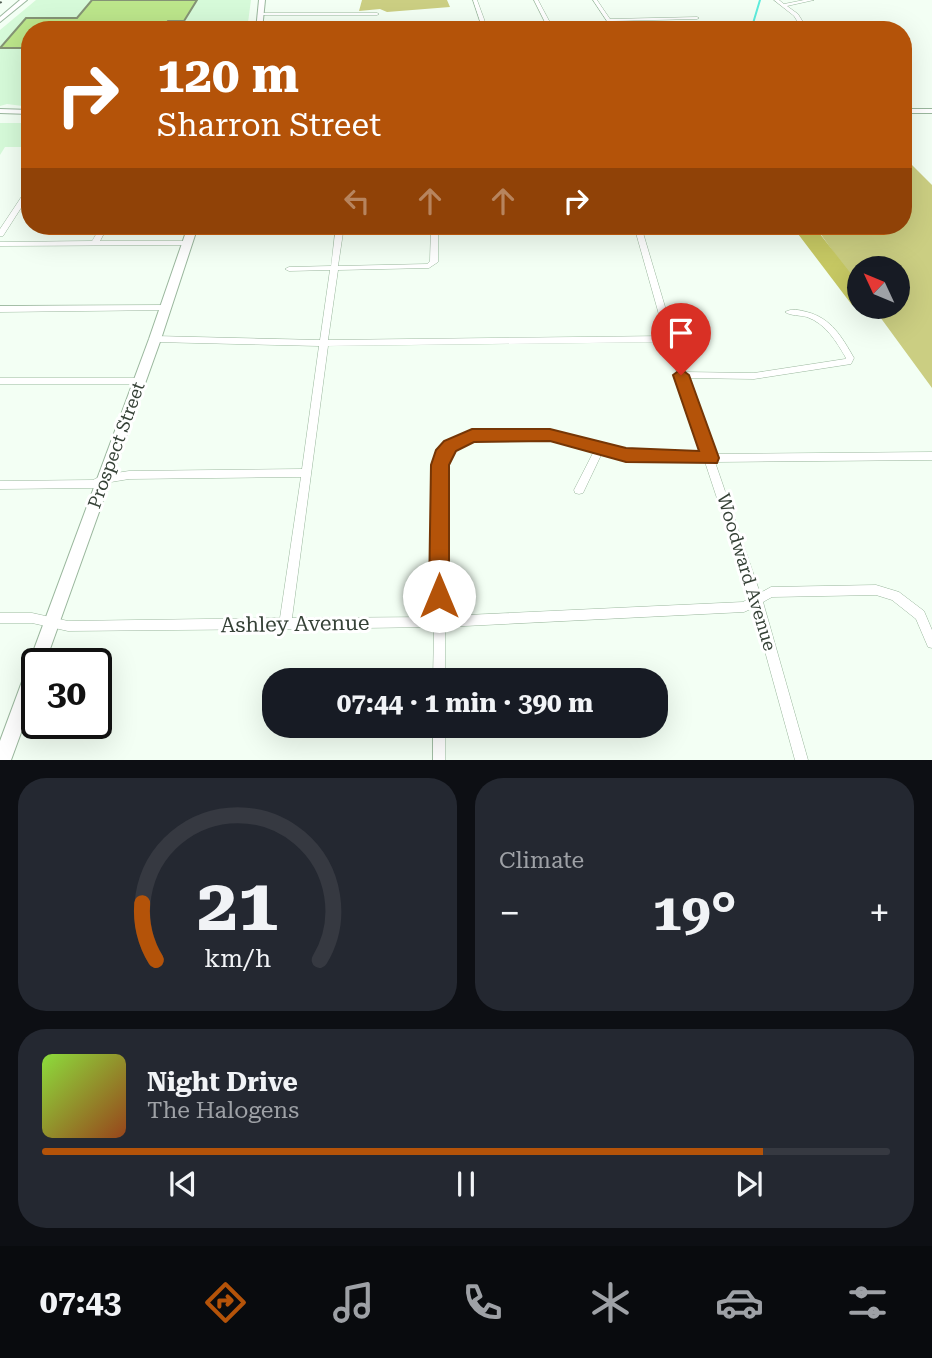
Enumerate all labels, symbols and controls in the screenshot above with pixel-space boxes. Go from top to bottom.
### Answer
text: 120 m [157,47,299,104]
icon: right [42,49,133,140]
text: Sharron Street [157,106,381,144]
icon: left [338,182,376,220]
icon: ahead [411,182,449,220]
icon: ahead [484,182,522,220]
icon: right [557,182,595,220]
north arrow [847,256,910,318]
map controls [847,256,910,319]
pin [651,303,711,375]
icon: arrive [662,314,700,352]
street label: Prospect Street [83,379,149,511]
street label: Woodward Avenue [713,491,781,653]
position arrow [402,559,476,633]
street label: Ashley Avenue [220,611,370,637]
speed limit sign: 30 [21,648,112,739]
text: 07:44 · 1 min · 390 m [337,688,593,718]
text: Climate [499,847,584,874]
text: 21 [197,864,278,949]
text: 19° [652,882,737,943]
text: − [499,891,520,935]
text: + [869,891,890,935]
text: km/h [204,944,271,973]
text: Night Drive [147,1067,298,1097]
text: The Halogens [147,1097,299,1124]
icon: previous [164,1165,202,1203]
icon: pause [447,1165,485,1203]
icon: next [730,1165,768,1203]
icon: directions [201,1278,250,1327]
icon: music [329,1278,378,1327]
icon: phone [458,1278,507,1327]
icon: climate [586,1278,635,1327]
icon: car [715,1278,764,1327]
icon: filters [843,1278,892,1327]
text: 07:43 [40,1283,121,1321]

